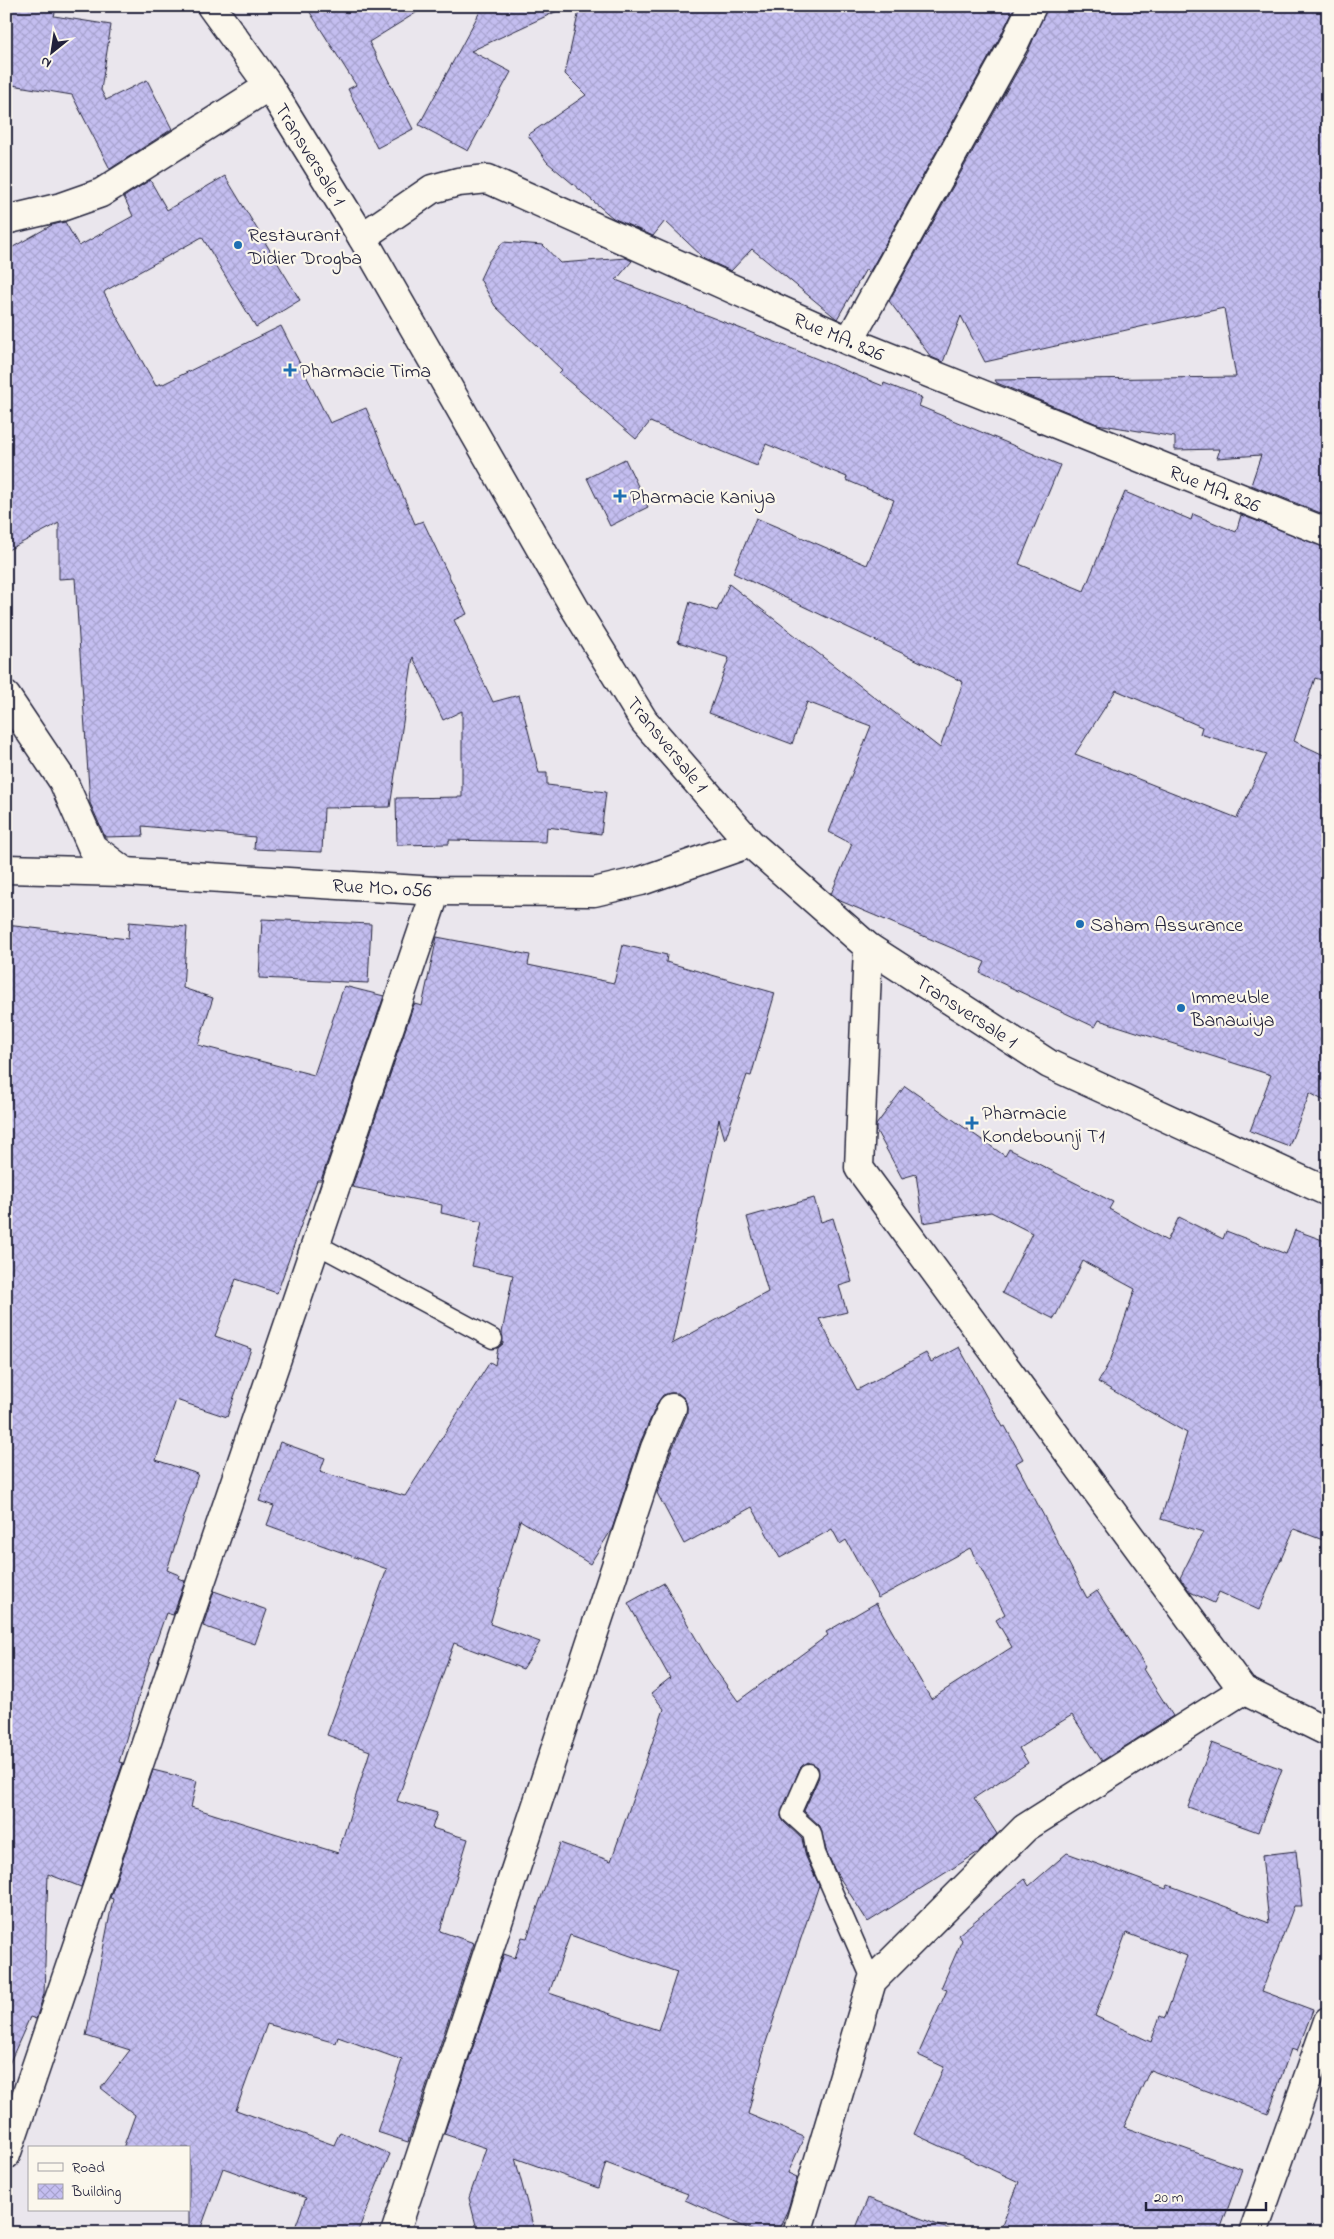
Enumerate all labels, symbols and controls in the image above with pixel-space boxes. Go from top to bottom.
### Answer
north arrow [28,28,78,78]
text: N [37,51,56,73]
street label: Transversale 1 [266,98,352,212]
place label: Restaurant Didier Drogba [247,222,362,275]
marker: Restaurant Didier Drogba [232,239,244,251]
street label: Rue MA. 826 [788,306,888,371]
place label: Pharmacie Tima [300,358,431,387]
marker: Pharmacie Tima [284,364,296,376]
street label: Rue MA. 826 [1164,459,1264,522]
place label: Pharmacie Kaniya [630,484,776,513]
marker: Pharmacie Kaniya [614,490,626,502]
street label: Transversale 1 [618,691,714,800]
street label: Rue MO. 056 [331,872,433,907]
place label: Saham Assurance [1090,912,1243,941]
marker: Saham Assurance [1074,918,1086,930]
street label: Transversale 1 [909,969,1022,1057]
place label: Immeuble Banawiya [1190,984,1275,1036]
marker: Immeuble Banawiya [1175,1002,1187,1014]
place label: Pharmacie Kondebounji T1 [982,1100,1105,1152]
marker: Pharmacie Kondebounji T1 [966,1117,978,1129]
legend [28,2146,190,2212]
text: Road [72,2157,105,2179]
scale bar [1146,2179,1266,2211]
text: Building [71,2181,121,2204]
text: 20 m [1154,2187,1184,2209]

